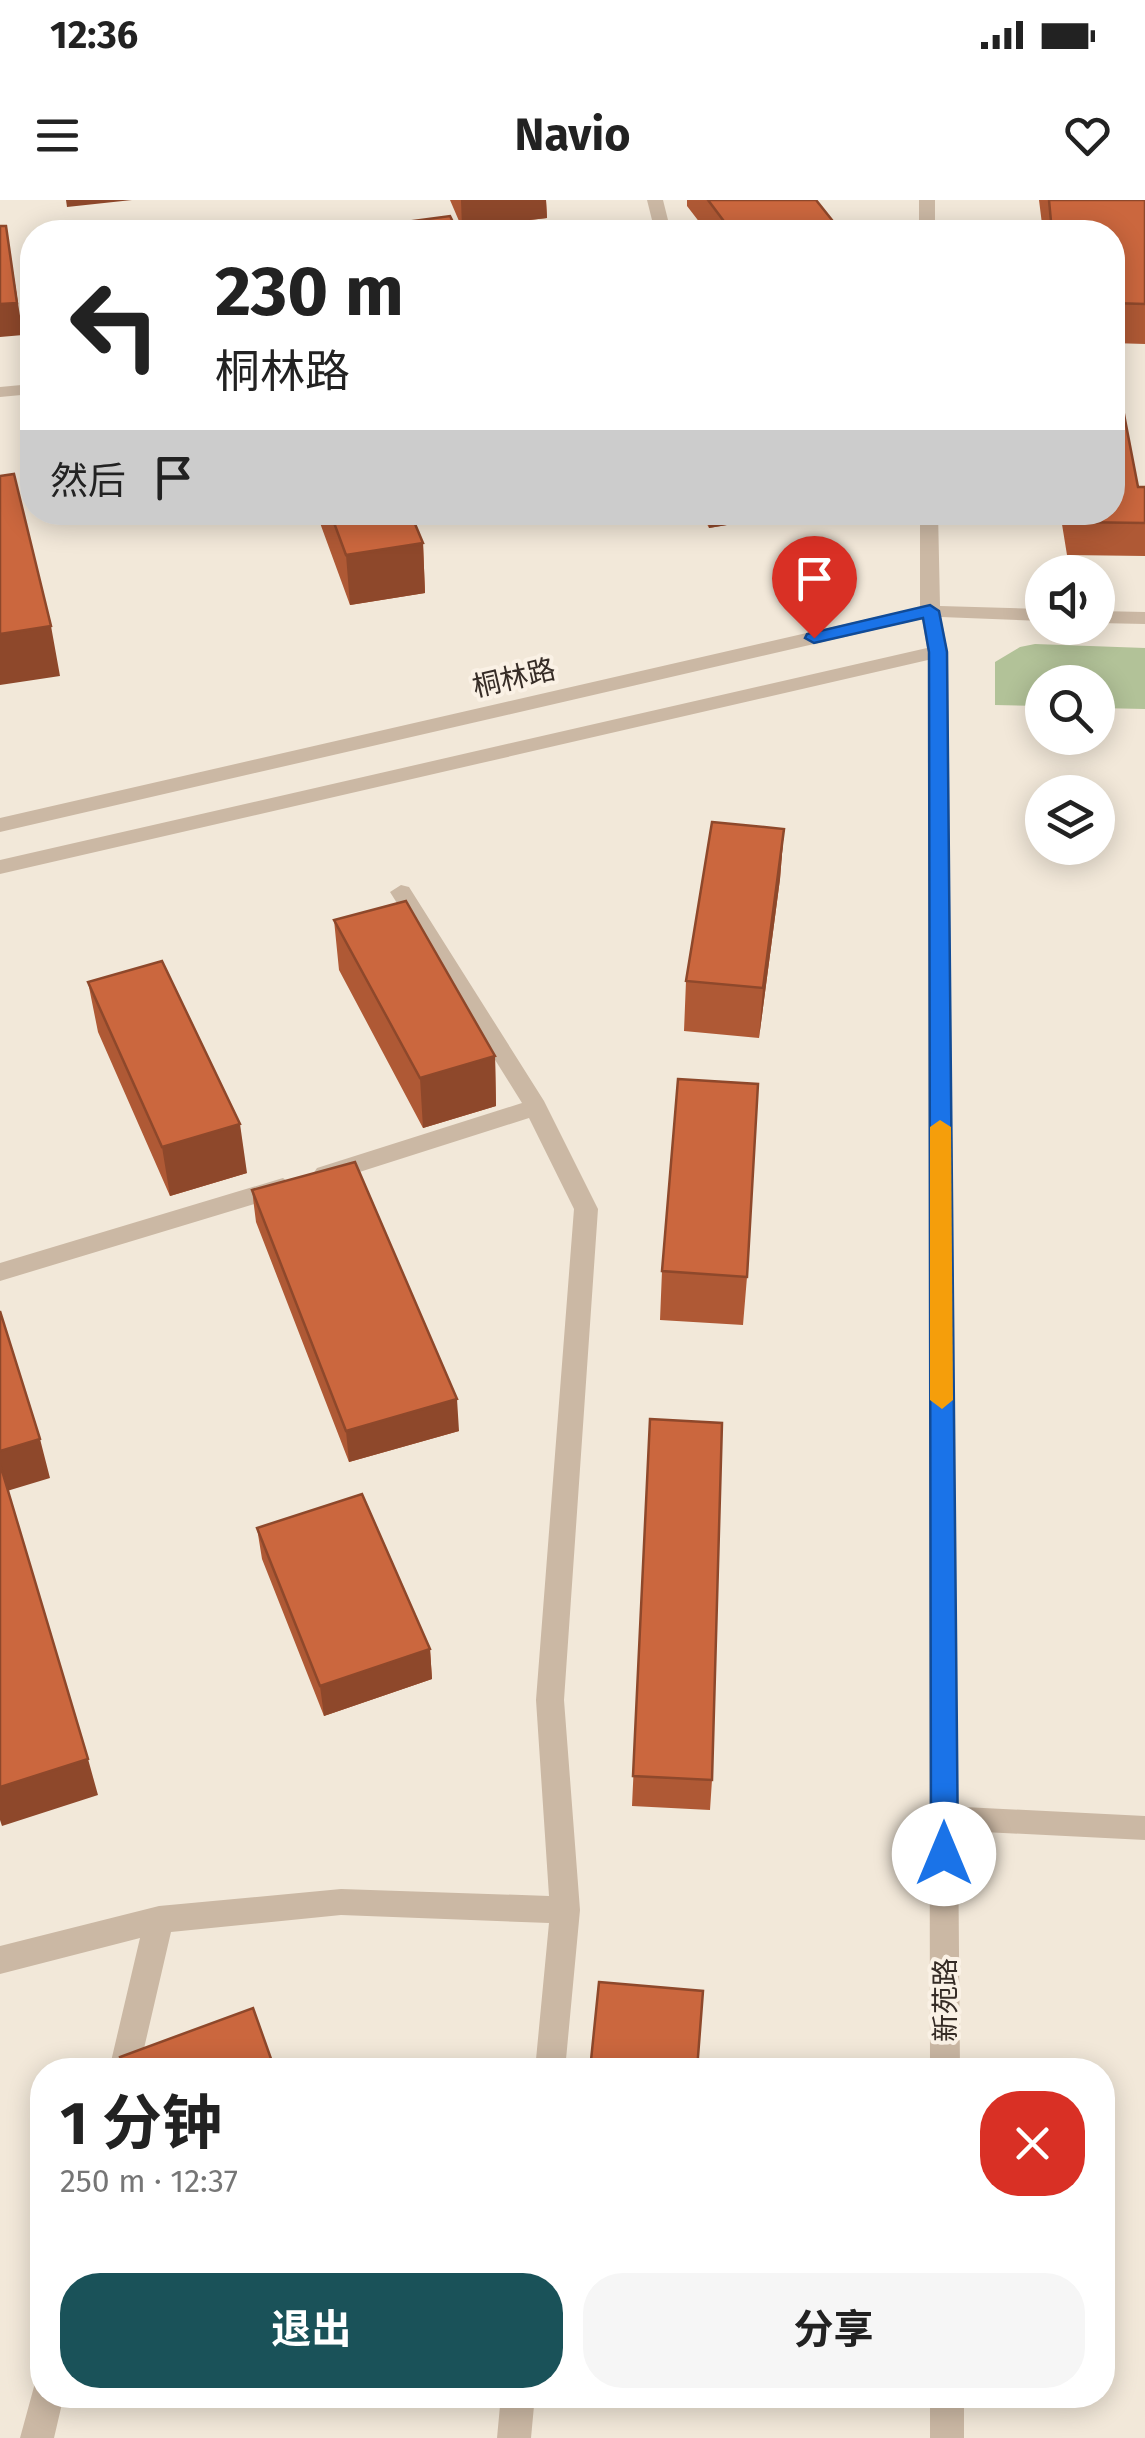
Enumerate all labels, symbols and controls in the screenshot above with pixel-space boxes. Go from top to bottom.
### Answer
text: 12:36 [50,12,138,58]
icon: menu [30,108,85,163]
text: Navio [515,108,630,162]
icon: heart [1060,108,1115,163]
text: 230 m [215,250,404,334]
icon: left [50,260,180,390]
text: 桐林路 [215,345,350,399]
icon: arrive [146,450,201,505]
text: 然后 [50,458,126,504]
pin [772,536,857,639]
icon: arrive [787,551,842,606]
map controls [1025,555,1115,865]
button: sound [1025,555,1115,645]
street label: 桐林路 [469,652,559,704]
button: search [1025,665,1115,755]
button: layers [1025,775,1115,865]
position arrow [892,1802,996,1906]
street label: 新苑路 [929,1958,962,2042]
text: 1 分钟 [60,2088,222,2160]
button: close [980,2091,1085,2196]
text: 250 m · 12:37 [60,2162,238,2200]
button: 退出 [60,2273,563,2388]
button: 分享 [583,2273,1085,2388]

